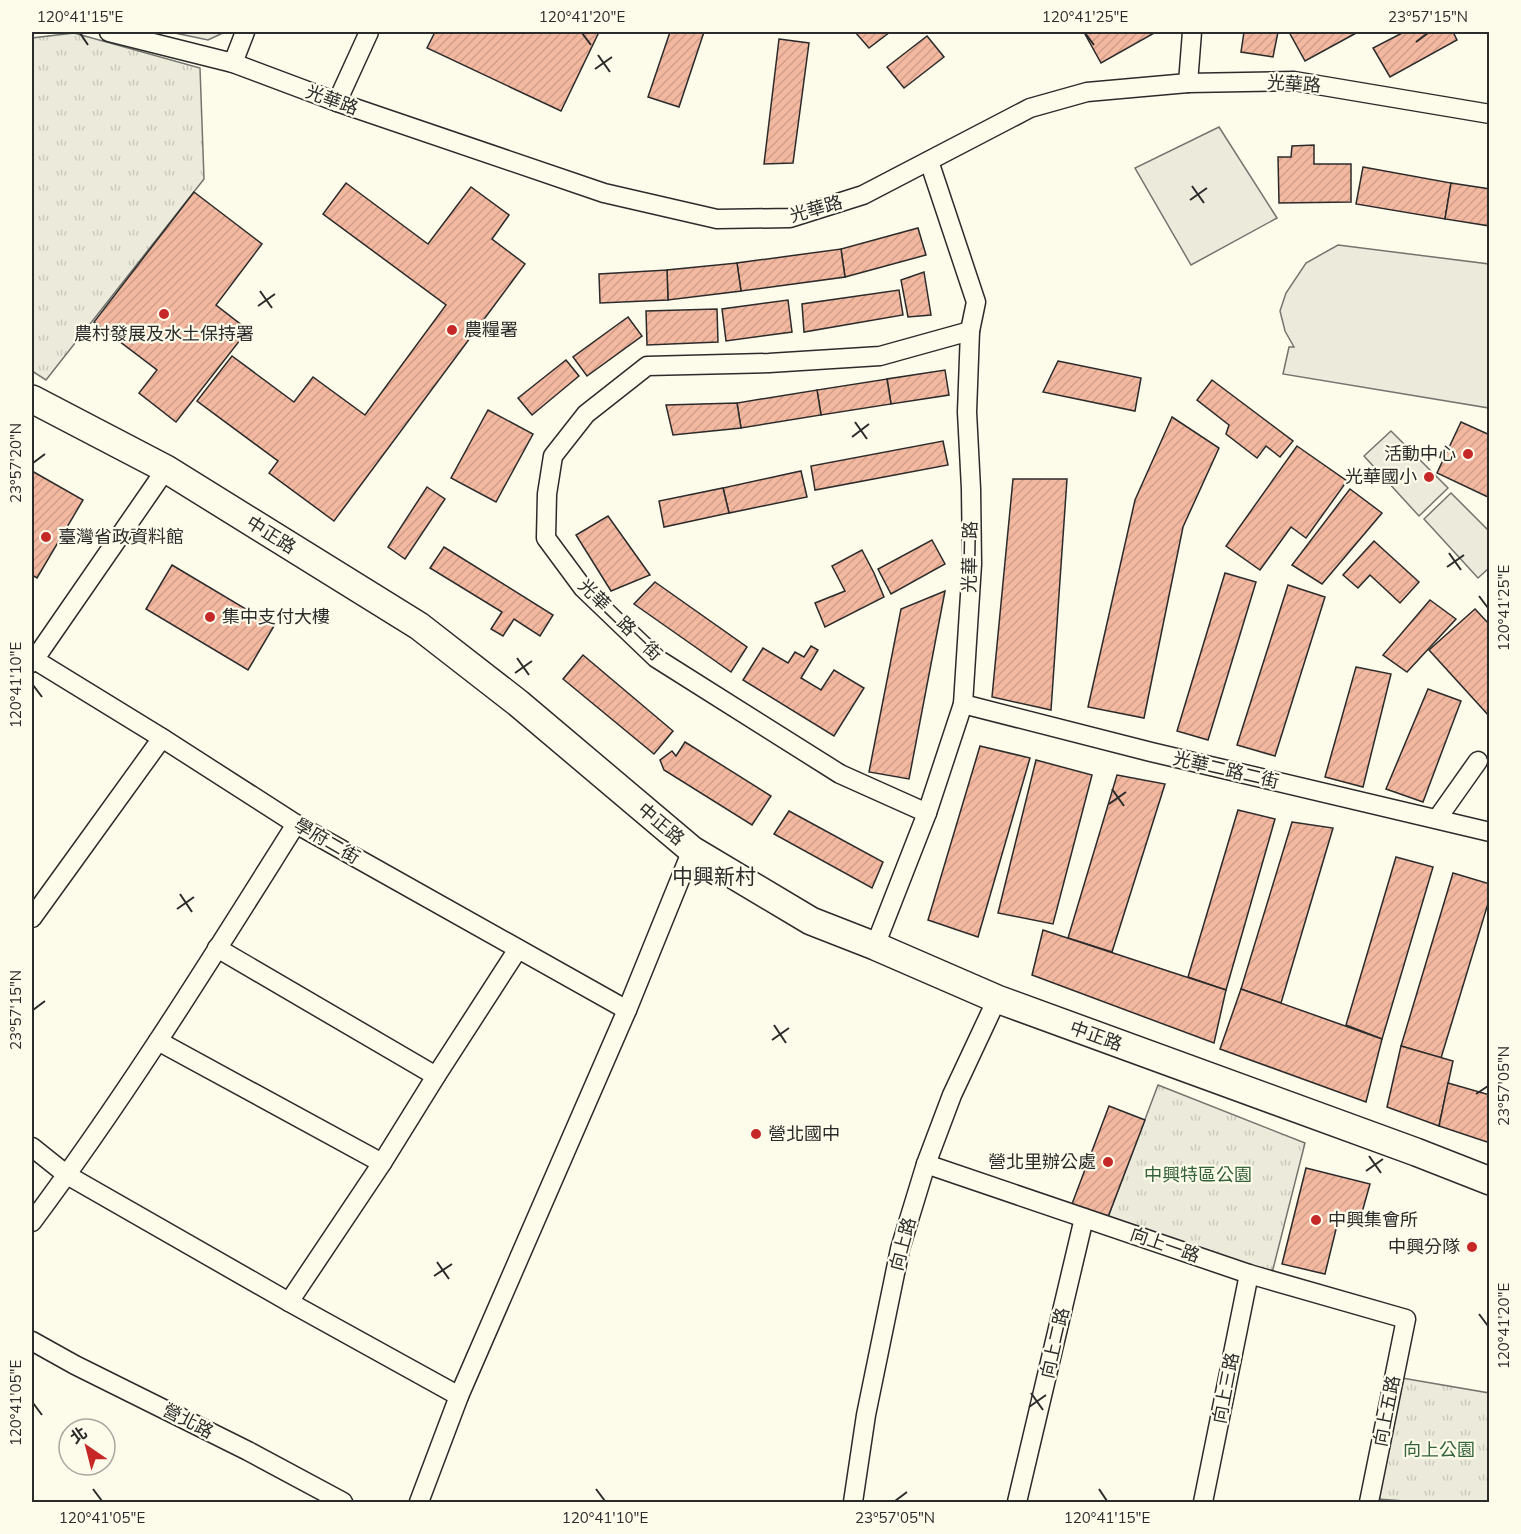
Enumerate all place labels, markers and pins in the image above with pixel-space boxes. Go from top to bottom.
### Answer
marker: 農村發展及水土保持署 [157,307,171,321]
place label: 農糧署 [464,318,518,341]
place label: 農村發展及水土保持署 [74,322,254,345]
marker: 農糧署 [445,323,459,337]
place label: 活動中心 [1384,442,1456,465]
marker: 活動中心 [1461,447,1475,461]
place label: 光華國小 [1345,465,1417,488]
marker: 光華國小 [1422,470,1436,484]
place label: 臺灣省政資料館 [58,525,184,548]
marker: 臺灣省政資料館 [39,530,53,544]
place label: 集中支付大樓 [222,605,330,628]
marker: 集中支付大樓 [203,610,217,624]
place label: 營北國中 [768,1122,840,1145]
marker: 營北國中 [749,1127,763,1141]
place label: 營北里辦公處 [988,1150,1096,1173]
marker: 營北里辦公處 [1101,1155,1115,1169]
place label: 中興集會所 [1328,1208,1418,1231]
marker: 中興集會所 [1309,1213,1323,1227]
place label: 中興分隊 [1388,1235,1460,1258]
marker: 中興分隊 [1465,1240,1479,1254]

